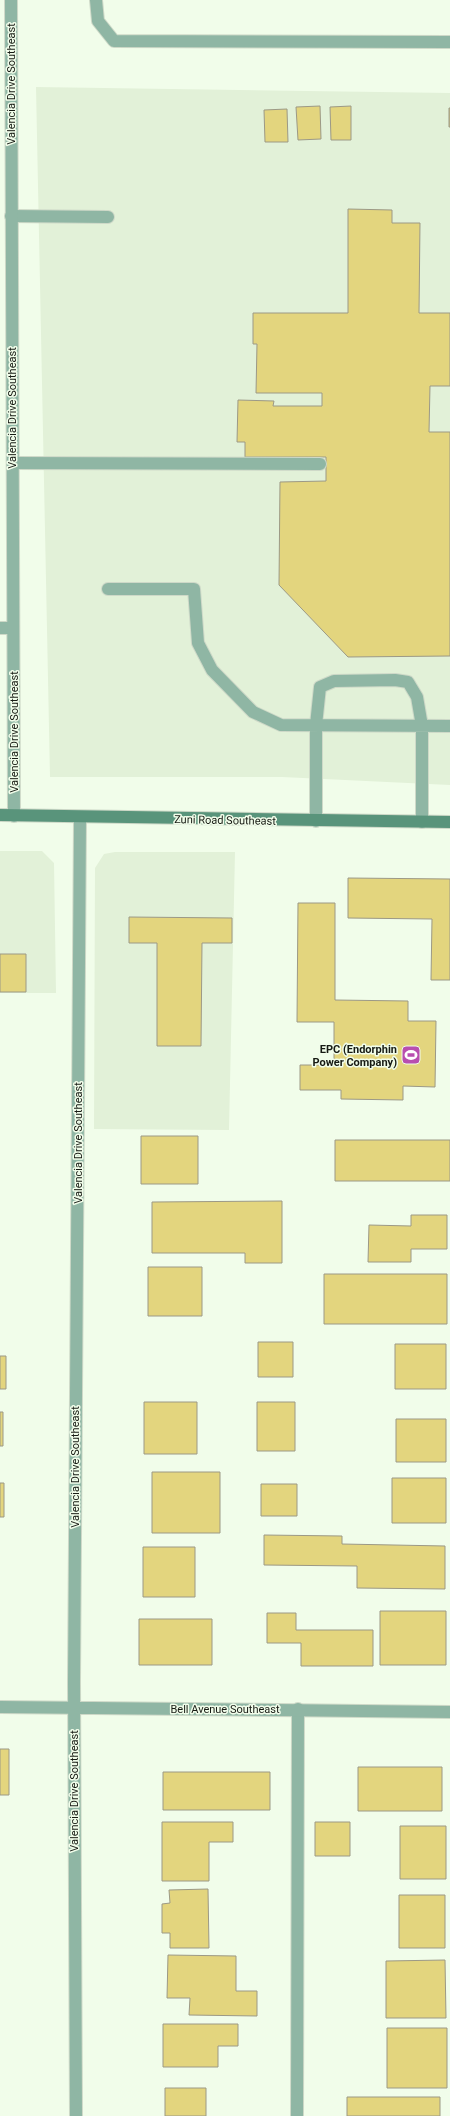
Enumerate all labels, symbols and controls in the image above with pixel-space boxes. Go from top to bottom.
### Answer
street label: Valencia Drive Southeast [5,23,18,145]
street label: Valencia Drive Southeast [6,347,19,469]
street label: Valencia Drive Southeast [8,671,21,793]
street label: Zuni Road Southeast [174,813,276,828]
place label: EPC (Endorphin Power Company) [312,1043,397,1069]
sports icon: EPC (Endorphin Power Company) [400,1044,422,1066]
street label: Valencia Drive Southeast [72,1082,85,1204]
street label: Valencia Drive Southeast [69,1406,82,1528]
street label: Bell Avenue Southeast [170,1703,280,1716]
street label: Valencia Drive Southeast [68,1730,81,1852]

